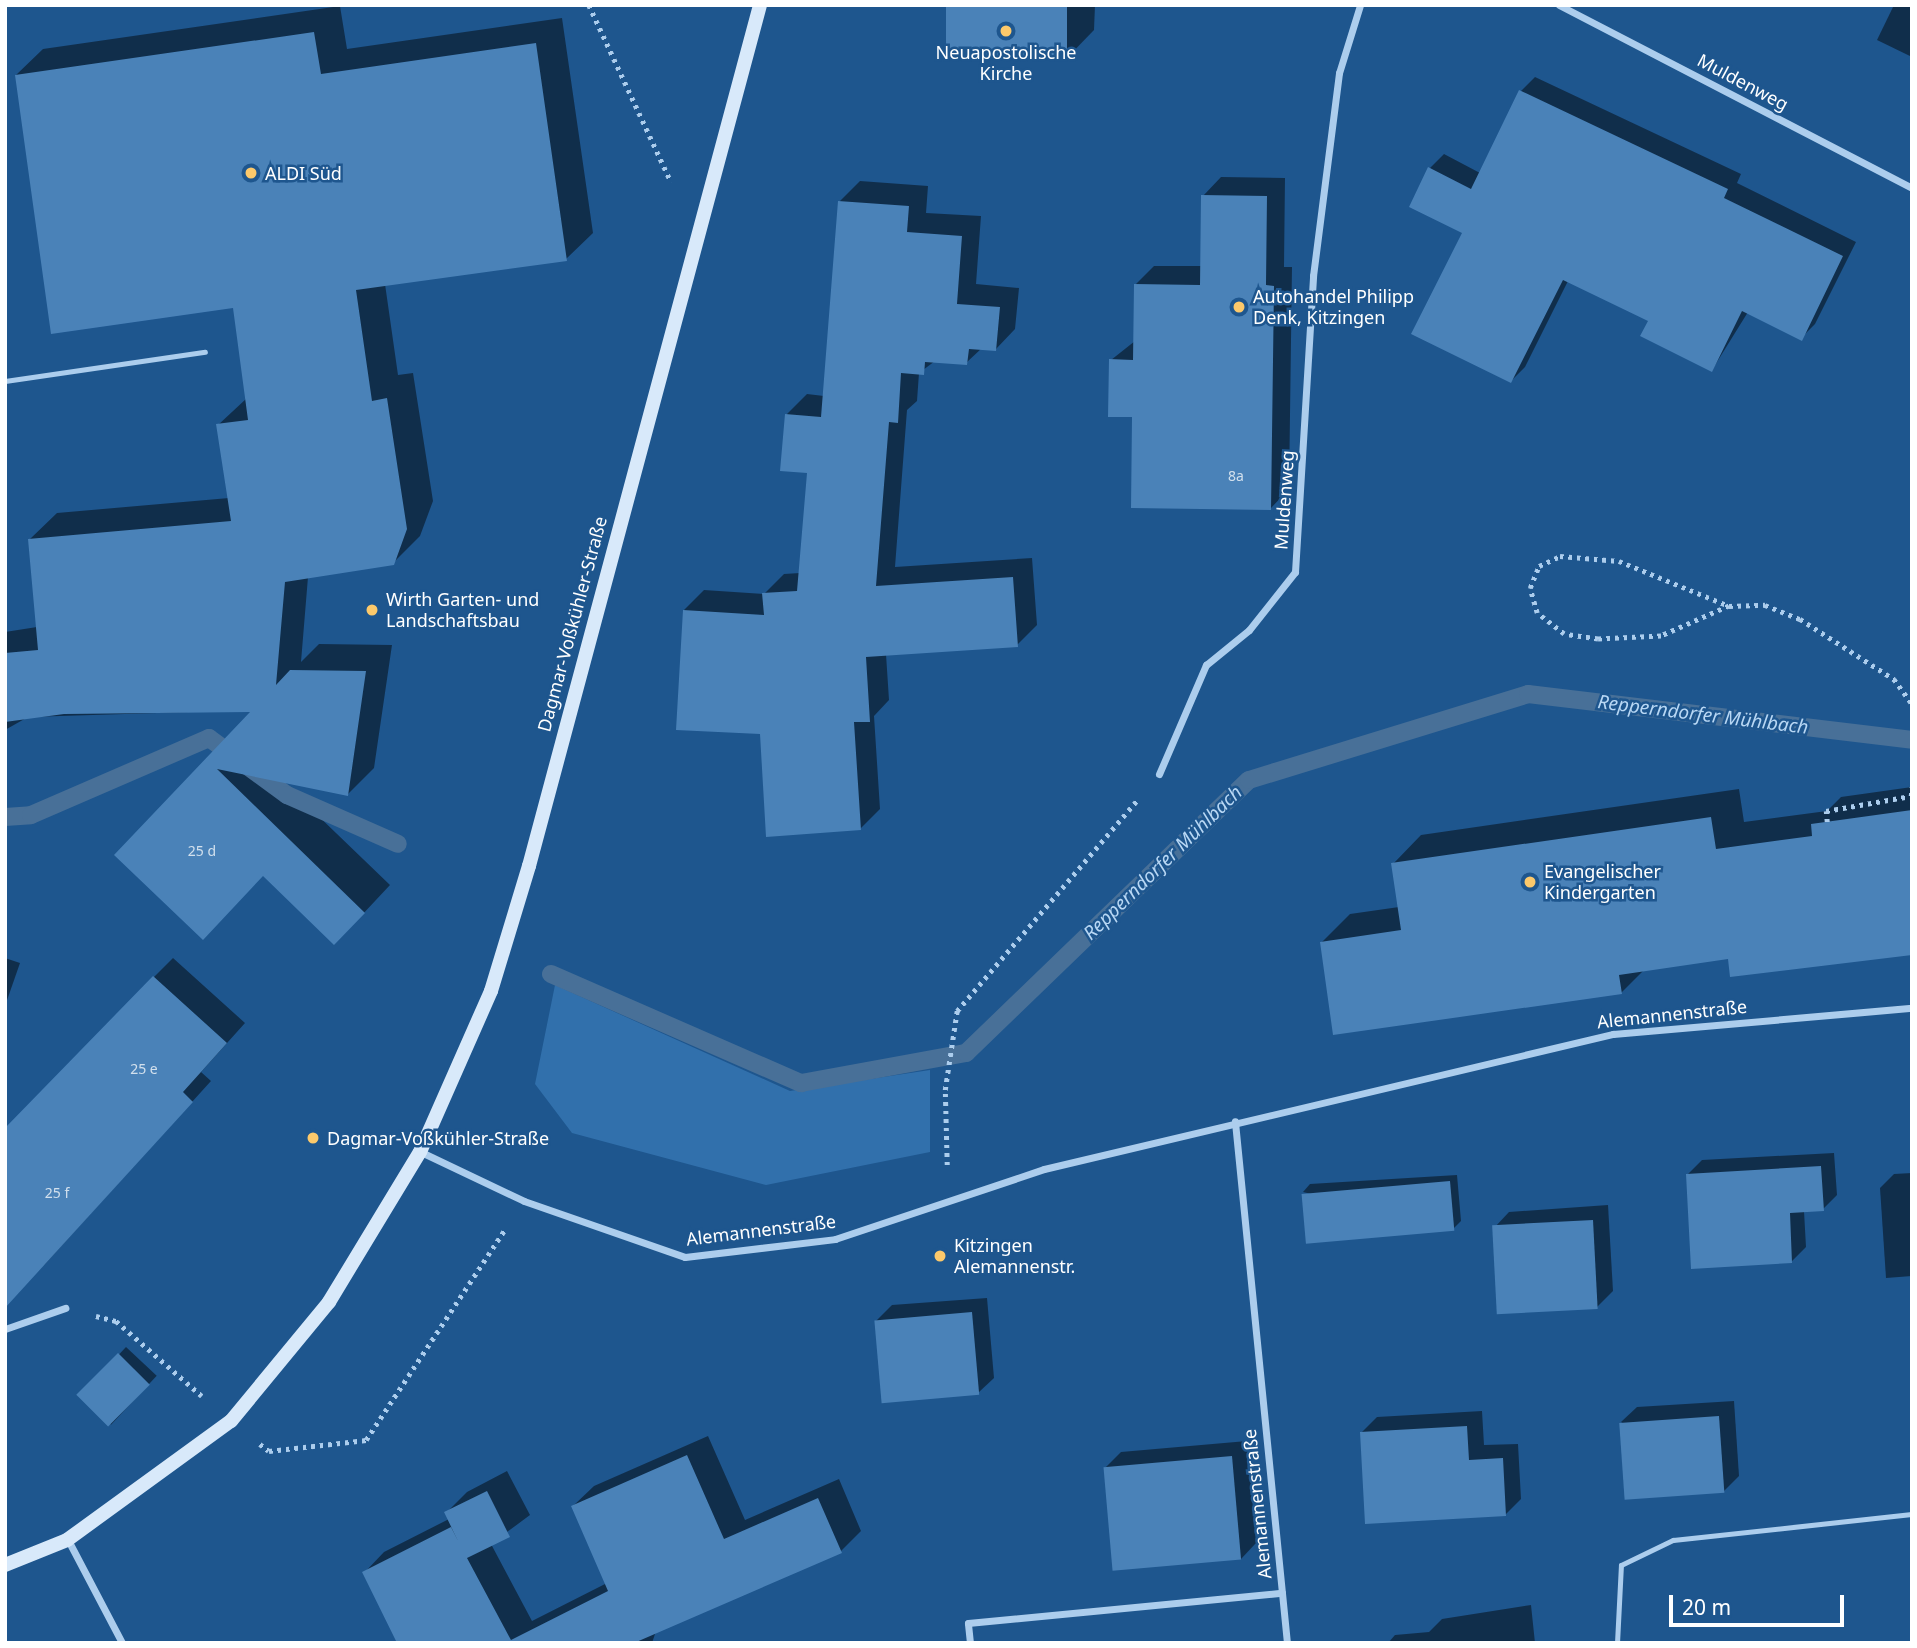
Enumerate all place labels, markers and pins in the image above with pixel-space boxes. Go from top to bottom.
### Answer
marker: Neuapostolische Kirche [998,23,1014,39]
place label: Neuapostolische Kirche [936,42,1076,84]
place label: ALDI Süd [265,162,342,184]
marker: ALDI Süd [243,165,259,181]
place label: Autohandel Philipp Denk, Kitzingen [1253,286,1414,328]
marker: Autohandel Philipp Denk, Kitzingen [1231,299,1247,315]
place label: Wirth Garten- und Landschaftsbau [386,589,539,632]
marker: Wirth Garten- und Landschaftsbau [364,602,380,618]
place label: Evangelischer Kindergarten [1544,861,1661,903]
marker: Evangelischer Kindergarten [1522,874,1538,890]
place label: Dagmar-Voßkühler-Straße [327,1127,549,1149]
marker: Dagmar-Voßkühler-Straße [305,1130,321,1146]
place label: Kitzingen Alemannenstr. [954,1235,1075,1278]
marker: Kitzingen Alemannenstr. [932,1248,948,1264]

